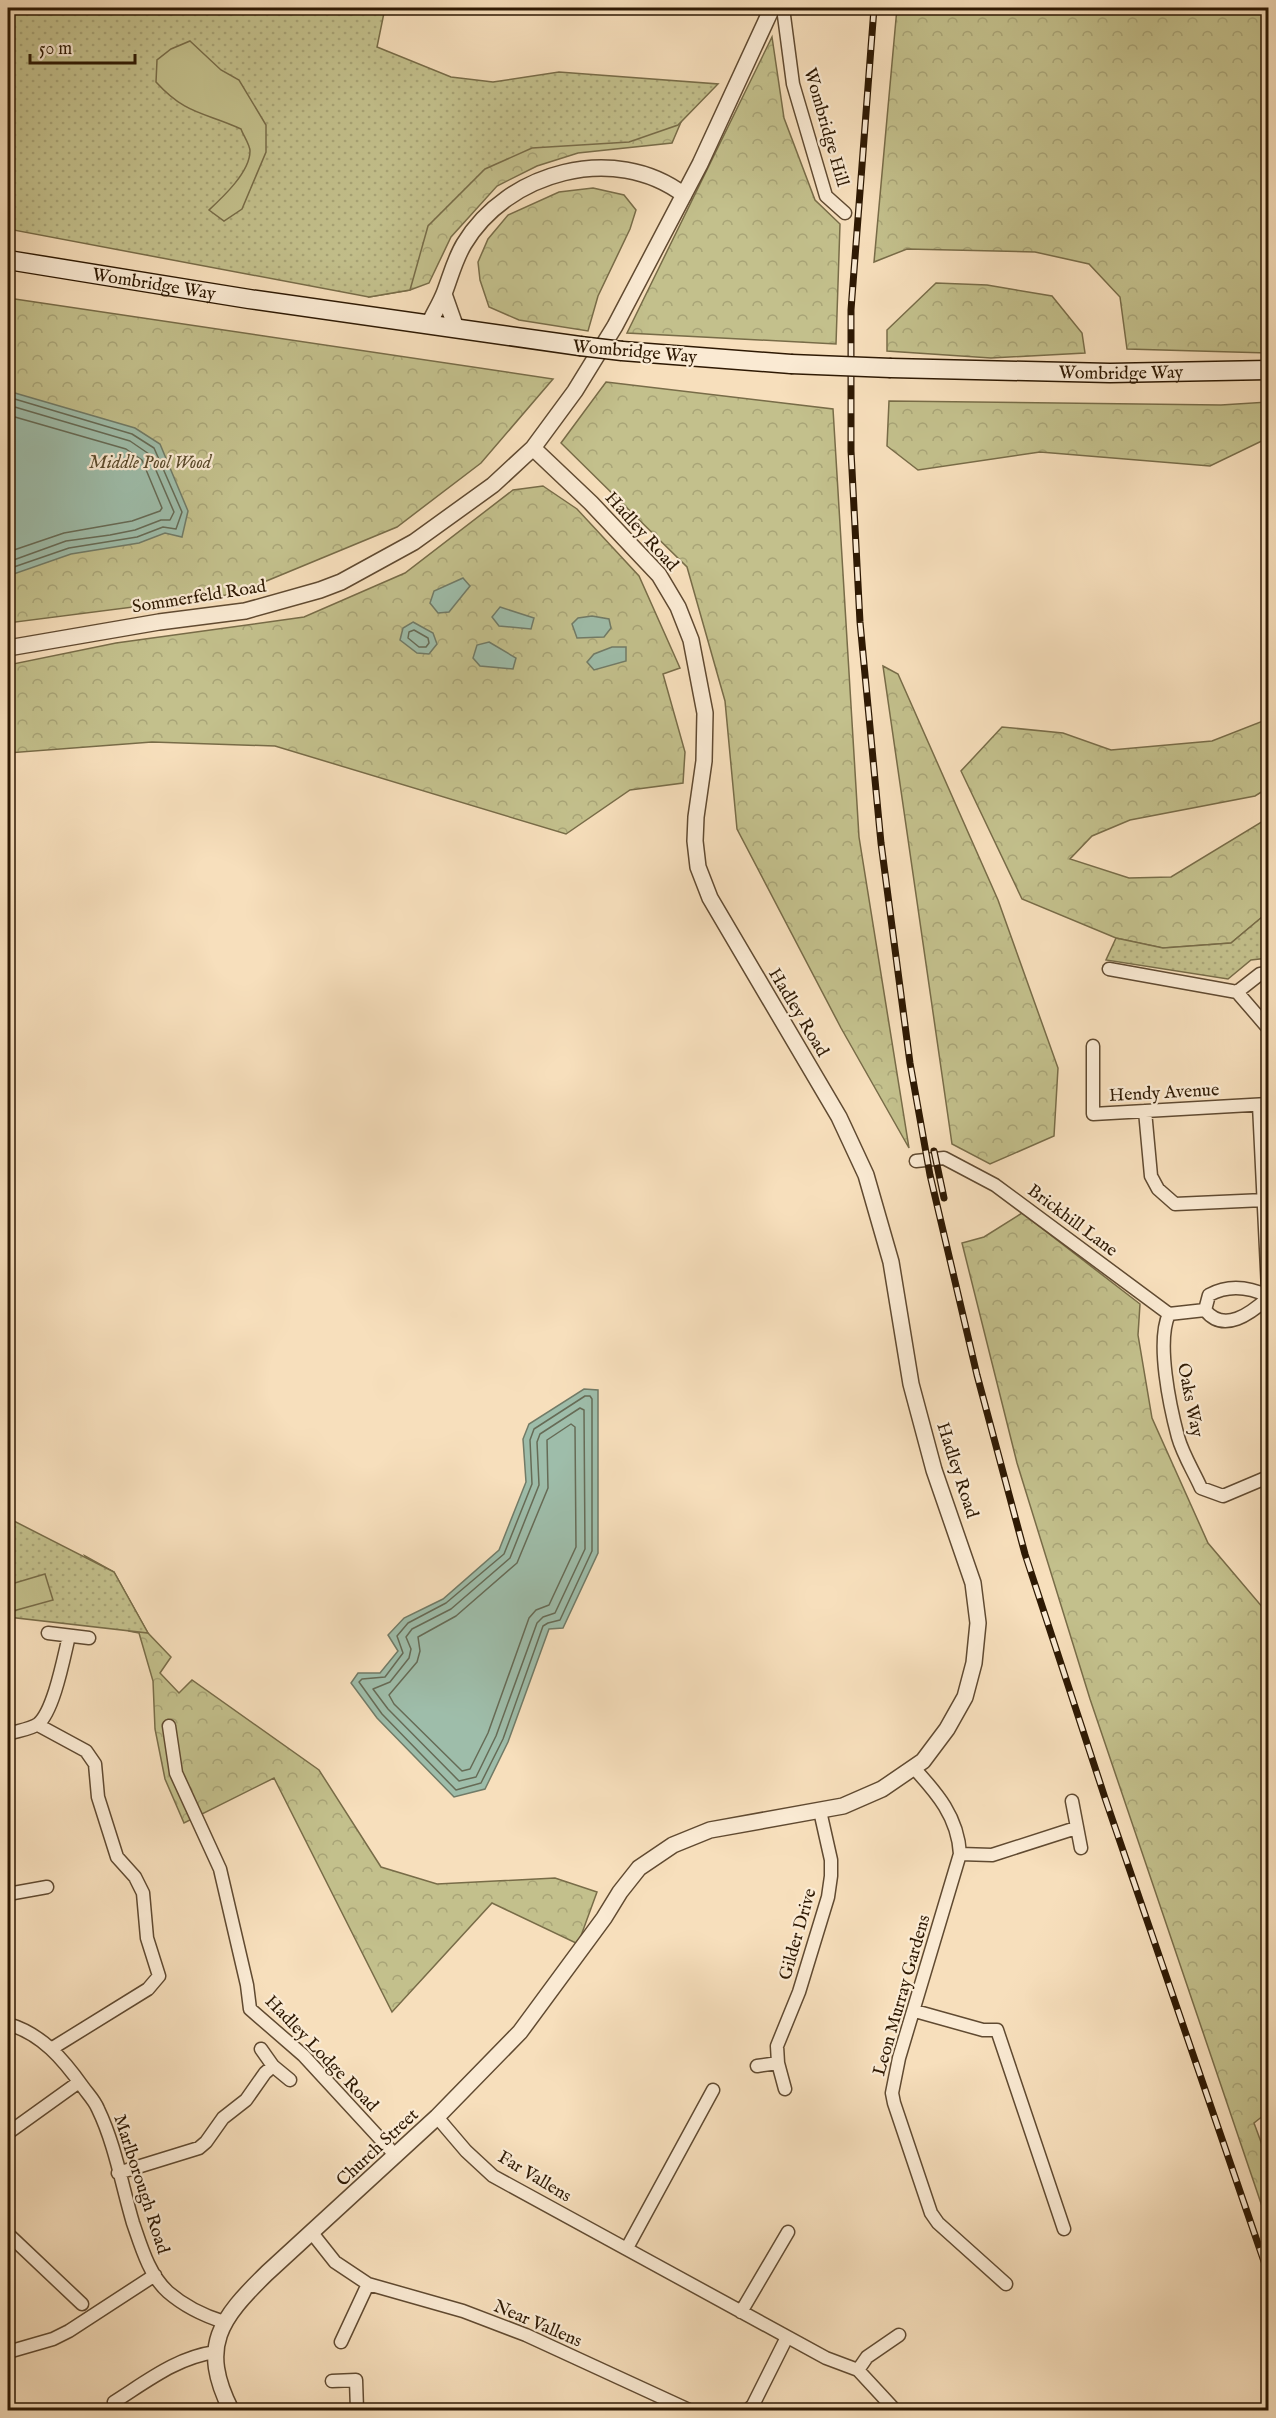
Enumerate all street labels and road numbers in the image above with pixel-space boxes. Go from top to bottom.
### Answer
street label: Wombridge Hill [798,65,853,189]
street label: Wombridge Way [90,264,217,306]
street label: Wombridge Way [572,336,698,369]
street label: Wombridge Way [1058,362,1184,386]
street label: Hadley Road [599,487,683,577]
street label: Sommerfeld Road [131,575,268,619]
street label: Hadley Road [762,964,833,1062]
street label: Hendy Avenue [1108,1079,1220,1108]
street label: Brickhill Lane [1022,1180,1122,1263]
street label: Oaks Way [1171,1361,1208,1439]
street label: Hadley Road [930,1420,983,1522]
street label: Gilder Drive [774,1886,822,1983]
street label: Leon Murray Gardens [868,1912,936,2079]
street label: Hadley Lodge Road [259,1991,383,2118]
street label: Church Street [332,2104,424,2192]
street label: Marlborough Road [107,2112,174,2257]
street label: Far Vallens [493,2146,575,2208]
street label: Near Vallens [490,2295,585,2353]

